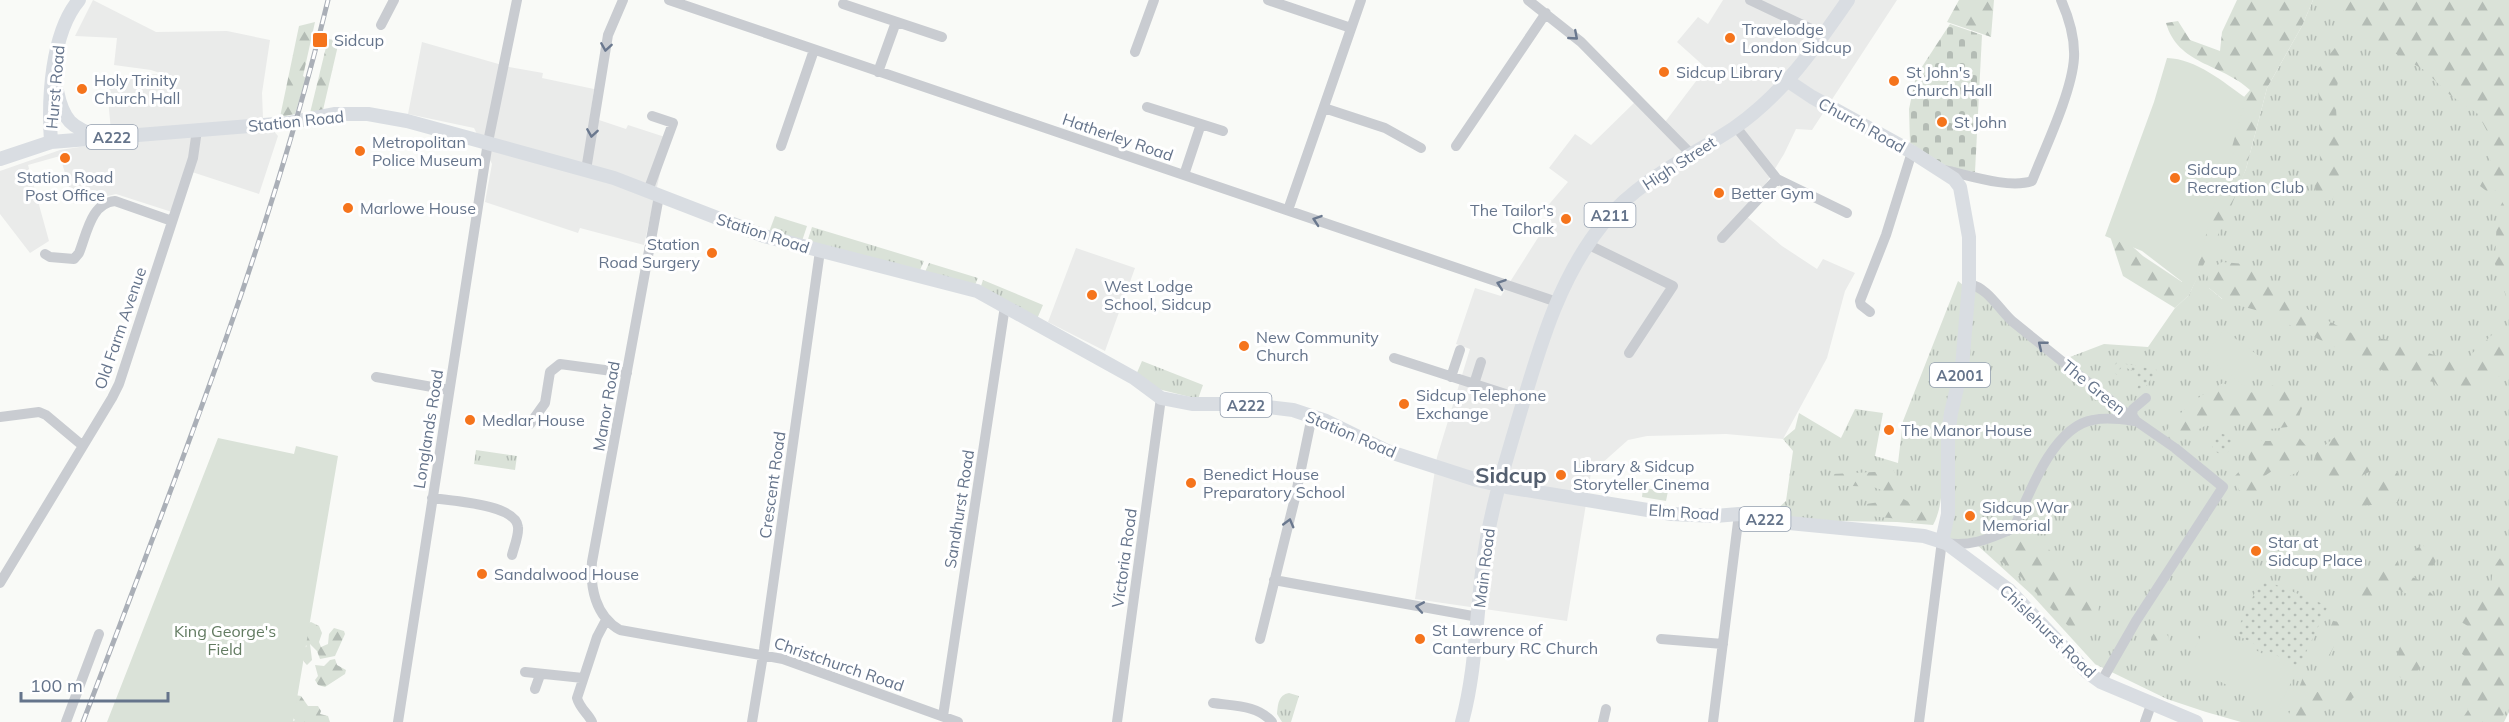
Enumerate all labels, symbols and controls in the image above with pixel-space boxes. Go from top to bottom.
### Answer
place label: Travelodge London Sidcup [1742,19,1852,57]
one-way arrow [1567,29,1578,40]
place label: Sidcup [334,30,384,50]
marker: Sidcup [311,31,329,49]
marker: Travelodge London Sidcup [1723,31,1737,45]
one-way arrow [601,42,613,51]
street label: Hurst Road [41,44,69,130]
place label: Sidcup Library [1676,62,1783,82]
place label: St John's Church Hall [1906,62,1992,100]
marker: Sidcup Library [1657,65,1671,79]
place label: Holy Trinity Church Hall [94,70,180,108]
marker: St John's Church Hall [1887,74,1901,88]
marker: Holy Trinity Church Hall [75,82,89,96]
street label: Church Road [1815,93,1909,157]
street label: Station Road [247,106,345,136]
street label: Hatherley Road [1060,109,1176,165]
place label: St John [1954,112,2007,132]
marker: St John [1935,115,1949,129]
road number: A222 [86,125,138,149]
one-way arrow [586,127,599,137]
place label: Metropolitan Police Museum [372,132,482,170]
street label: High Street [1639,132,1720,194]
marker: Metropolitan Police Museum [353,144,367,158]
marker: Station Road Post Office [58,151,72,165]
place label: Sidcup Recreation Club [2187,159,2304,197]
place label: Station Road Post Office [17,167,113,205]
marker: Sidcup Recreation Club [2168,171,2182,185]
place label: Better Gym [1731,183,1814,203]
marker: Better Gym [1712,186,1726,200]
place label: Marlowe House [360,198,476,218]
place label: The Tailor's Chalk [1470,200,1555,238]
marker: Marlowe House [341,201,355,215]
road number: A211 [1584,203,1636,227]
street label: Station Road [714,209,812,257]
marker: The Tailor's Chalk [1559,212,1573,226]
one-way arrow [1312,215,1323,228]
place label: Station Road Surgery [599,234,700,272]
marker: Station Road Surgery [705,246,719,260]
street label: Old Farm Avenue [90,264,150,392]
place label: West Lodge School, Sidcup [1104,276,1211,314]
one-way arrow [1496,278,1507,291]
marker: West Lodge School, Sidcup [1085,288,1099,302]
place label: New Community Church [1256,327,1379,365]
marker: New Community Church [1237,339,1251,353]
one-way arrow [2037,341,2048,352]
street label: The Green [2058,355,2130,419]
street label: Manor Road [588,359,624,453]
road number: A2001 [1930,363,1990,387]
street label: Longlands Road [409,368,447,490]
place label: Sidcup Telephone Exchange [1416,385,1546,423]
road number: A222 [1220,393,1272,417]
marker: Sidcup Telephone Exchange [1397,397,1411,411]
street label: Station Road [1303,406,1399,462]
place label: Medlar House [482,410,585,430]
marker: Medlar House [463,413,477,427]
place label: The Manor House [1901,420,2032,440]
marker: The Manor House [1882,423,1896,437]
street label: Crescent Road [755,430,789,540]
street label: Sandhurst Road [940,448,978,570]
place label: Library & Sidcup Storyteller Cinema [1573,456,1710,494]
district label: Sidcup [1475,461,1547,489]
place label: Benedict House Preparatory School [1203,464,1345,502]
marker: Library & Sidcup Storyteller Cinema [1554,468,1568,482]
marker: Benedict House Preparatory School [1184,476,1198,490]
place label: Sidcup War Memorial [1982,497,2069,535]
street label: Elm Road [1648,500,1720,524]
street label: Victoria Road [1107,507,1141,609]
road number: A222 [1740,507,1790,531]
marker: Sidcup War Memorial [1963,509,1977,523]
one-way arrow [1281,518,1294,528]
street label: Main Road [1469,527,1499,609]
place label: Star at Sidcup Place [2268,532,2363,570]
marker: Star at Sidcup Place [2249,544,2263,558]
place label: Sandalwood House [494,564,639,584]
marker: Sandalwood House [475,567,489,581]
street label: Chislehurst Road [1996,580,2100,682]
one-way arrow [1415,601,1425,614]
place label: St Lawrence of Canterbury RC Church [1432,620,1598,658]
park label: King George's Field [174,621,276,659]
street label: Christchurch Road [771,632,907,696]
marker: St Lawrence of Canterbury RC Church [1413,632,1427,646]
scale bar [21,665,168,703]
text: 100 m [30,674,83,697]

